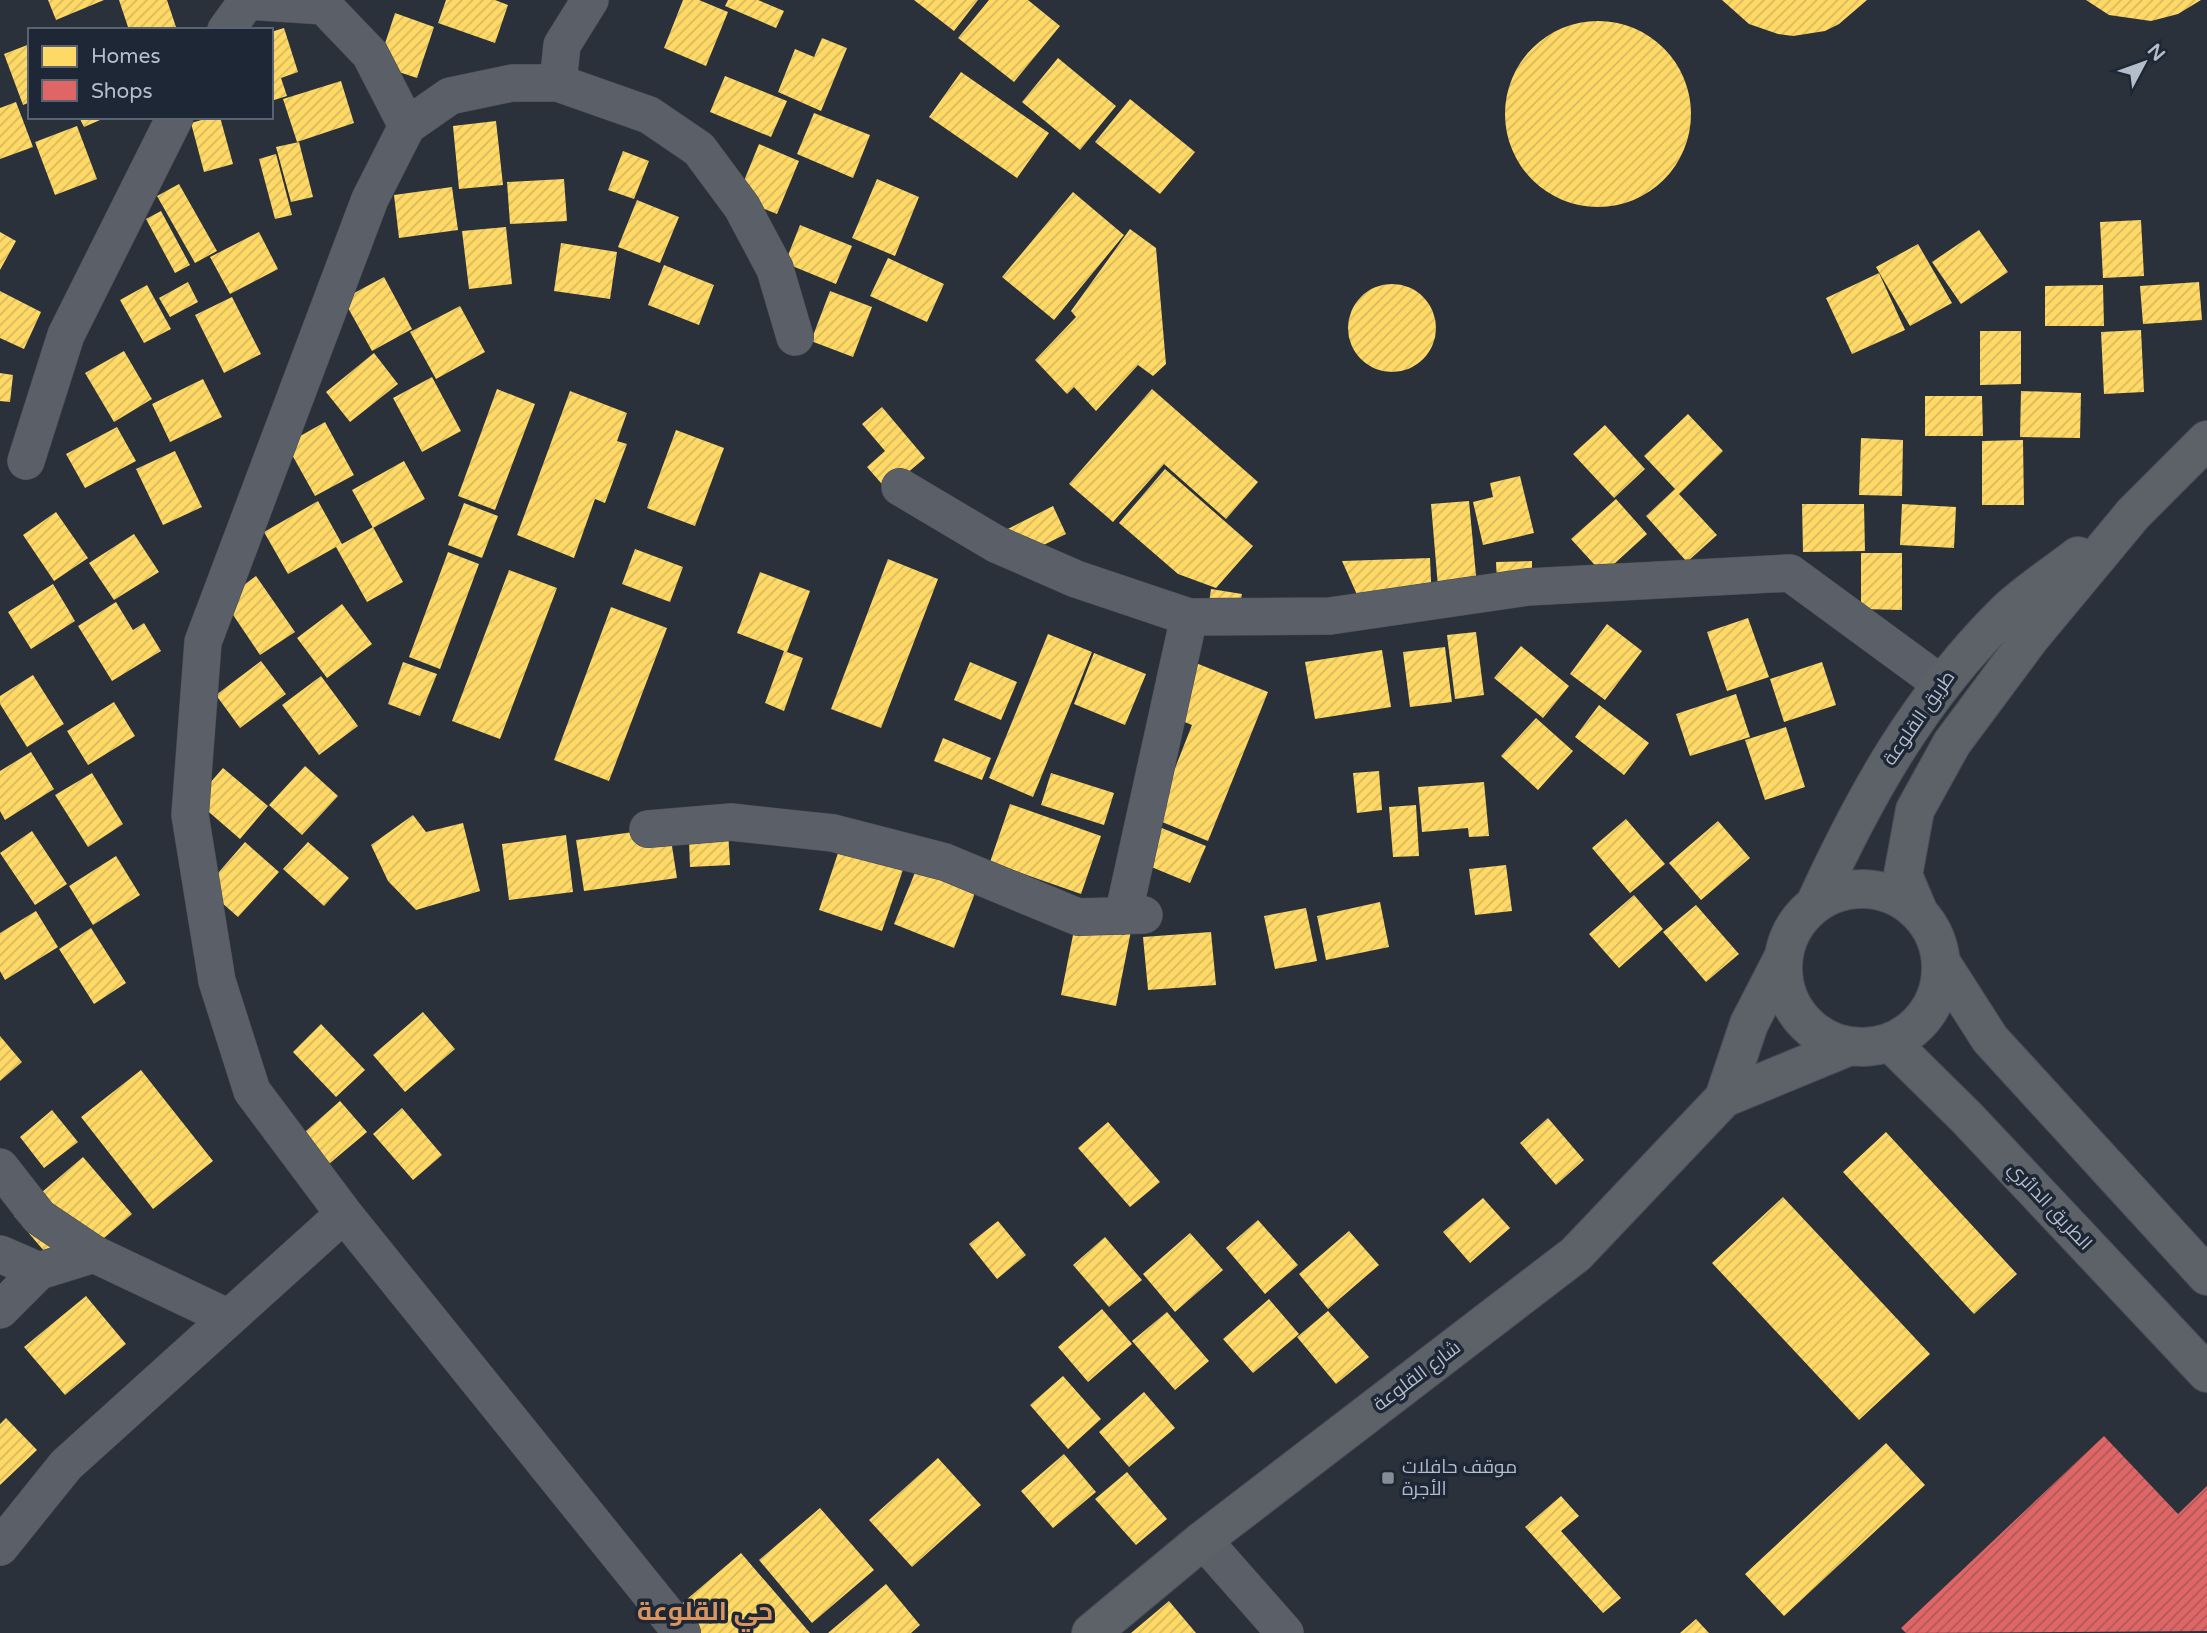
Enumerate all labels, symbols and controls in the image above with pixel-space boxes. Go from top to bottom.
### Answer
legend [28,28,273,119]
north arrow [2109,28,2179,98]
text: N [2143,40,2169,65]
text: Homes [91,44,161,69]
text: Shops [91,79,153,104]
street label: طريق القلوعة [1878,667,1960,770]
street label: الطريق الدائري [2001,1157,2096,1257]
street label: شارع القلوعة [1369,1336,1466,1417]
place label: موقف حافلات الأجرة [1402,1456,1517,1500]
marker: موقف حافلات الأجرة [1380,1470,1396,1486]
district label: حي القلوعة [637,1596,773,1632]

